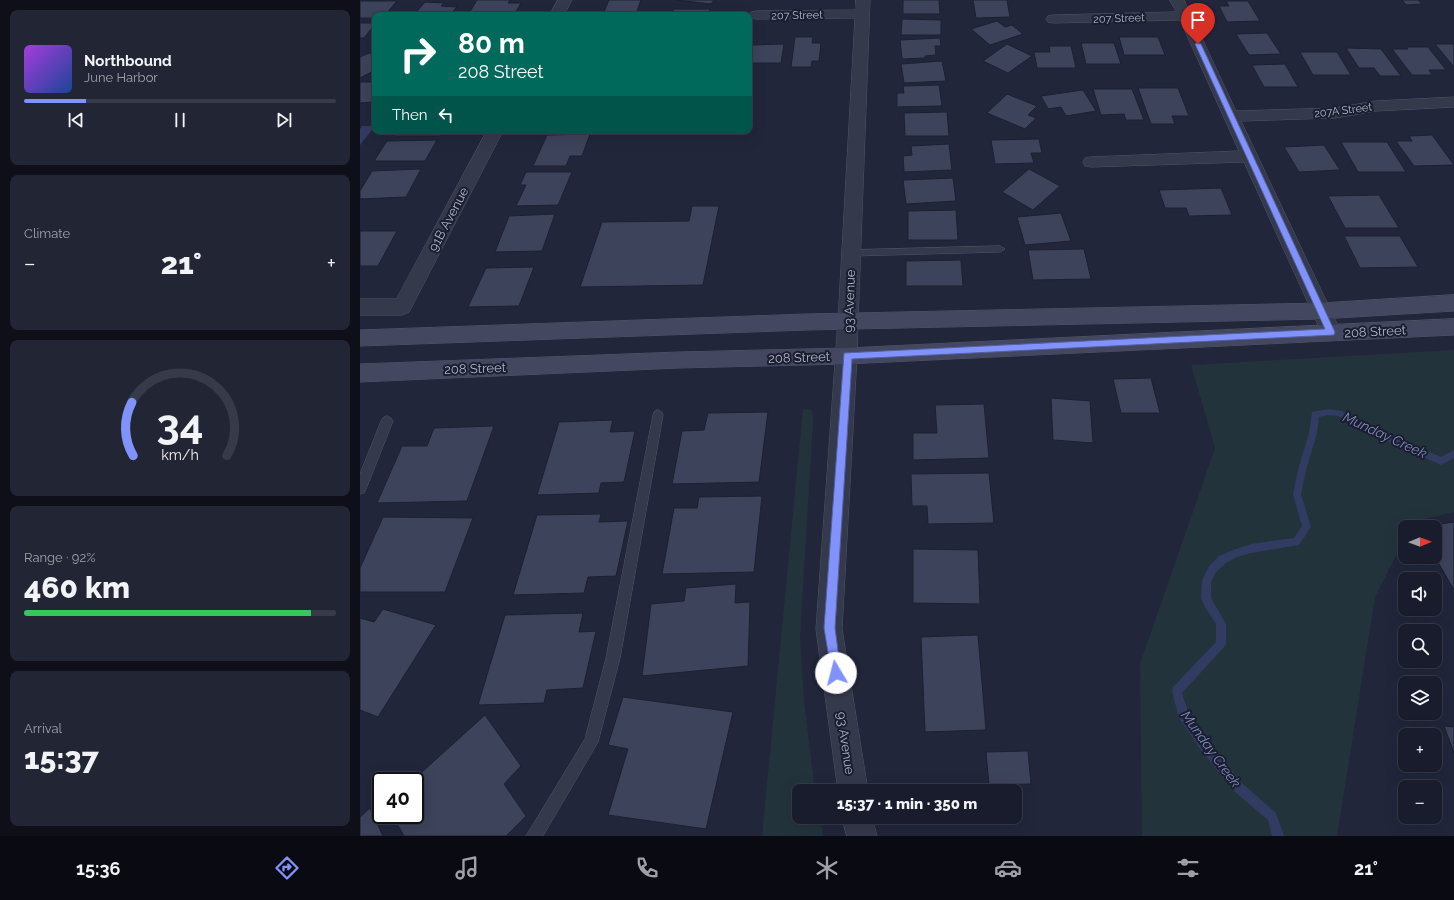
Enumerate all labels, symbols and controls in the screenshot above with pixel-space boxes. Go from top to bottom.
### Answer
pin [1181,3,1215,44]
street label: 207 Street [771,9,823,22]
icon: arrive [1187,9,1209,31]
street label: 207 Street [1093,11,1145,26]
text: 80 m [458,27,525,60]
icon: right [392,28,444,80]
text: Northbound [84,52,172,70]
text: 208 Street [458,61,544,82]
text: June Harbor [84,70,158,85]
street label: 207A Street [1313,100,1373,120]
icon: left [435,104,457,126]
text: Then [392,106,427,124]
icon: previous [65,109,87,131]
icon: pause [169,109,191,131]
icon: next [273,109,295,131]
street label: 91B Avenue [425,184,472,254]
text: Climate [24,226,70,241]
text: 21° [161,246,202,281]
text: − [24,250,36,276]
text: + [327,250,336,276]
street label: 93 Avenue [841,269,858,333]
street label: 208 Street [1344,322,1407,341]
street label: 208 Street [768,349,831,366]
street label: 208 Street [444,360,507,377]
text: 34 [157,400,203,449]
water label: Munday Creek [1341,409,1430,462]
text: km/h [161,447,199,463]
north arrow [1398,520,1442,564]
map controls [1398,520,1442,824]
text: Range · 92% [24,550,95,565]
text: 460 km [24,570,130,605]
button: sound [1398,572,1442,616]
button: search [1398,624,1442,668]
position arrow [815,652,857,694]
button: layers [1398,676,1442,720]
water label: Munday Creek [1178,708,1244,791]
street label: 93 Avenue [834,711,857,776]
text: Arrival [24,721,62,736]
button: + [1398,728,1442,772]
text: 15:37 [24,741,99,776]
speed limit sign: 40 [372,772,424,824]
button: − [1398,780,1442,824]
text: 15:37 · 1 min · 350 m [837,795,977,813]
icon: directions [273,854,301,882]
icon: music [453,854,481,882]
icon: phone [633,854,661,882]
icon: climate [813,854,841,882]
icon: car [994,854,1022,882]
icon: filters [1174,854,1202,882]
text: 15:36 [76,858,120,879]
text: 21° [1354,858,1378,879]

